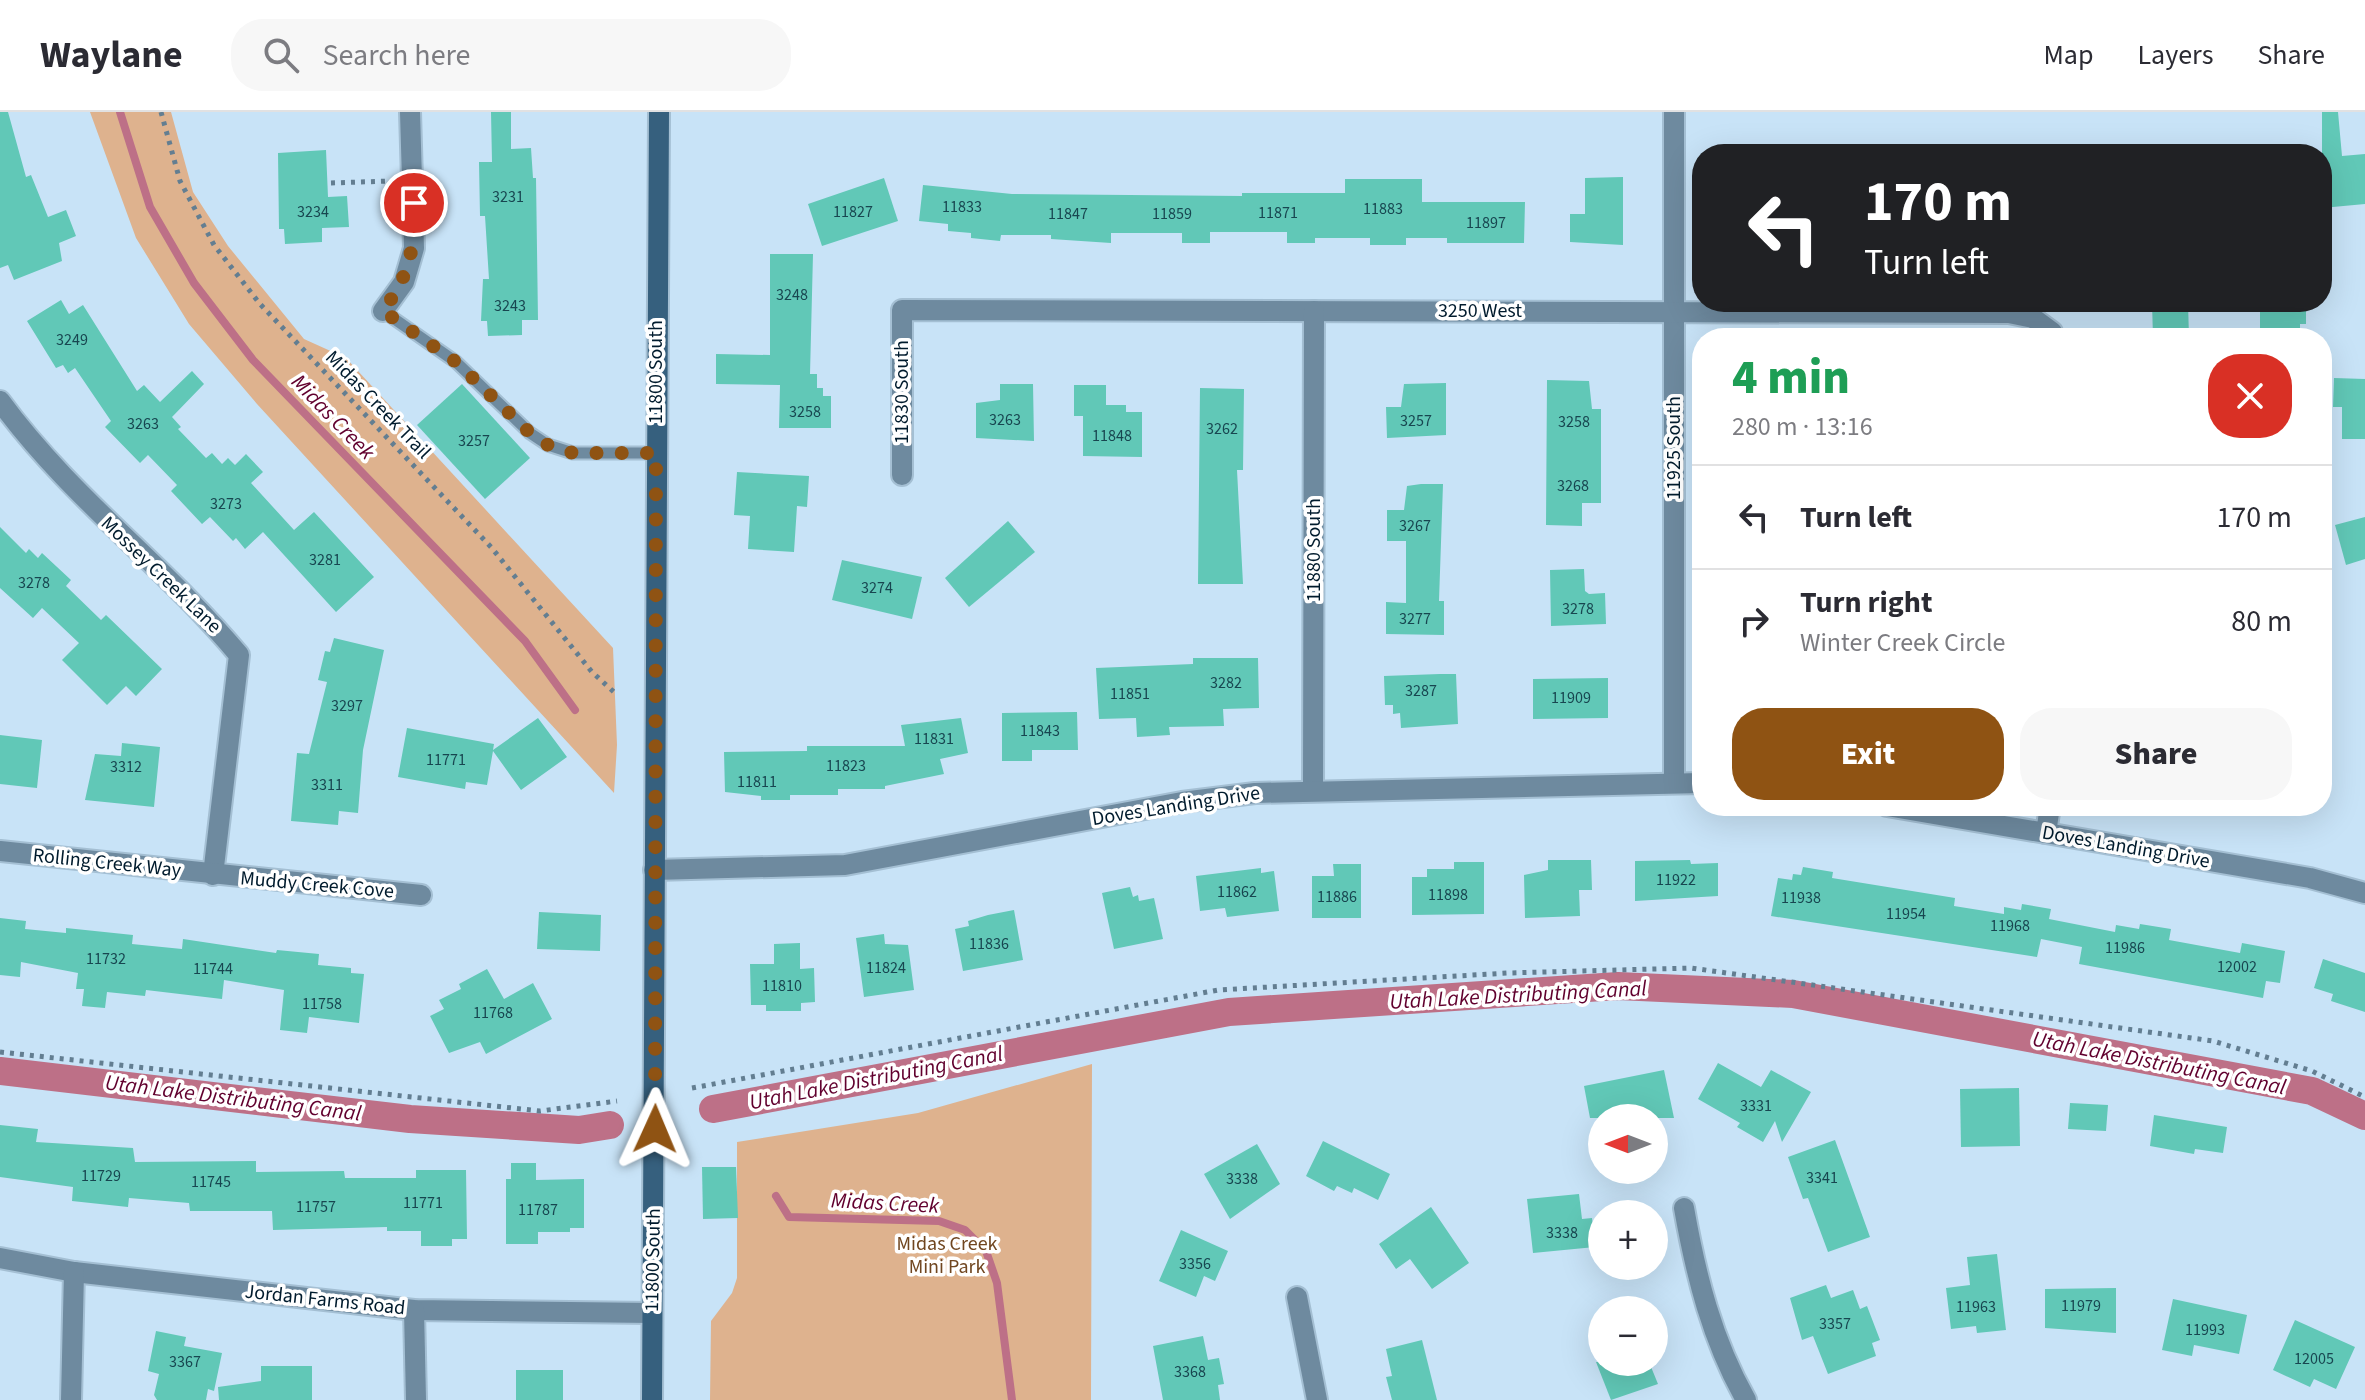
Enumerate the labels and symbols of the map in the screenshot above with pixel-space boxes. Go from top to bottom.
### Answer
pin [380,169,448,237]
house number: 3231 [492,186,524,208]
house number: 11833 [942,196,982,218]
house number: 11883 [1363,198,1403,220]
house number: 3234 [297,201,329,223]
house number: 11827 [833,201,873,223]
house number: 11871 [1258,202,1298,224]
house number: 11847 [1048,203,1088,225]
house number: 11859 [1152,203,1192,225]
house number: 11897 [1466,212,1506,234]
house number: 3248 [776,284,808,306]
house number: 3243 [494,295,526,317]
street label: 3250 West [1438,297,1522,325]
street label: 11800 South [642,320,670,424]
house number: 3249 [56,329,88,351]
street label: 11830 South [888,340,916,444]
street label: Midas Creek Trail [320,346,436,464]
water label: Midas Creek [286,369,380,465]
street label: 11925 South [1660,396,1688,500]
house number: 3258 [789,401,821,423]
house number: 3263 [989,409,1021,431]
house number: 3257 [1400,410,1432,432]
house number: 3258 [1558,411,1590,433]
house number: 3263 [127,413,159,435]
house number: 3262 [1206,418,1238,440]
house number: 11848 [1092,425,1132,447]
house number: 3257 [458,430,490,452]
house number: 3268 [1557,475,1589,497]
house number: 3273 [210,493,242,515]
street label: 11880 South [1300,498,1328,602]
street label: Mossey Creek Lane [94,510,228,640]
house number: 3267 [1399,515,1431,537]
house number: 3281 [309,549,341,571]
house number: 3278 [18,572,50,594]
house number: 3274 [861,577,893,599]
house number: 3278 [1562,598,1594,620]
house number: 3277 [1399,608,1431,630]
house number: 3282 [1210,672,1242,694]
house number: 3287 [1405,680,1437,702]
house number: 11851 [1110,683,1150,705]
house number: 11909 [1551,687,1591,709]
house number: 3297 [331,695,363,717]
house number: 11843 [1020,720,1060,742]
house number: 11831 [914,728,954,750]
house number: 11771 [426,749,466,771]
house number: 11823 [826,755,866,777]
house number: 3312 [110,756,142,778]
house number: 11811 [737,771,777,793]
house number: 3311 [311,774,343,796]
street label: Doves Landing Drive [1090,779,1262,833]
street label: Doves Landing Drive [2040,818,2212,876]
street label: Rolling Creek Way [32,841,183,885]
street label: Muddy Creek Cove [239,864,395,906]
house number: 11922 [1656,869,1696,891]
house number: 11862 [1217,881,1257,903]
house number: 11898 [1428,884,1468,906]
house number: 11886 [1317,886,1357,908]
house number: 11938 [1781,887,1821,909]
house number: 11954 [1886,903,1926,925]
house number: 11968 [1990,915,2030,937]
house number: 11836 [969,933,1009,955]
house number: 11986 [2105,937,2145,959]
house number: 11732 [86,948,126,970]
house number: 12002 [2217,956,2257,978]
house number: 11824 [866,957,906,979]
house number: 11744 [193,958,233,980]
water label: Utah Lake Distributing Canal [1388,972,1648,1018]
house number: 11810 [762,975,802,997]
house number: 11758 [302,993,342,1015]
house number: 11768 [473,1002,513,1024]
water label: Utah Lake Distributing Canal [2029,1023,2289,1103]
water label: Utah Lake Distributing Canal [746,1038,1006,1118]
water label: Utah Lake Distributing Canal [103,1066,363,1130]
position arrow [613,1087,697,1171]
house number: 3331 [1740,1095,1772,1117]
north arrow [1588,1104,1668,1184]
house number: 11729 [81,1165,121,1187]
house number: 3341 [1806,1167,1838,1189]
house number: 3338 [1226,1168,1258,1190]
house number: 11745 [191,1171,231,1193]
water label: Midas Creek [830,1184,941,1222]
house number: 11771 [403,1192,443,1214]
house number: 11757 [296,1196,336,1218]
house number: 11787 [518,1199,558,1221]
street label: 11800 South [638,1208,668,1312]
house number: 3338 [1546,1222,1578,1244]
park label: Midas Creek Mini Park [897,1230,998,1281]
house number: 3356 [1179,1253,1211,1275]
street label: Jordan Farms Road [243,1278,407,1322]
house number: 11979 [2061,1295,2101,1317]
house number: 11963 [1956,1296,1996,1318]
house number: 3357 [1819,1313,1851,1335]
house number: 11993 [2185,1319,2225,1341]
house number: 12005 [2294,1348,2334,1370]
house number: 3367 [169,1351,201,1373]
house number: 3368 [1174,1361,1206,1383]

